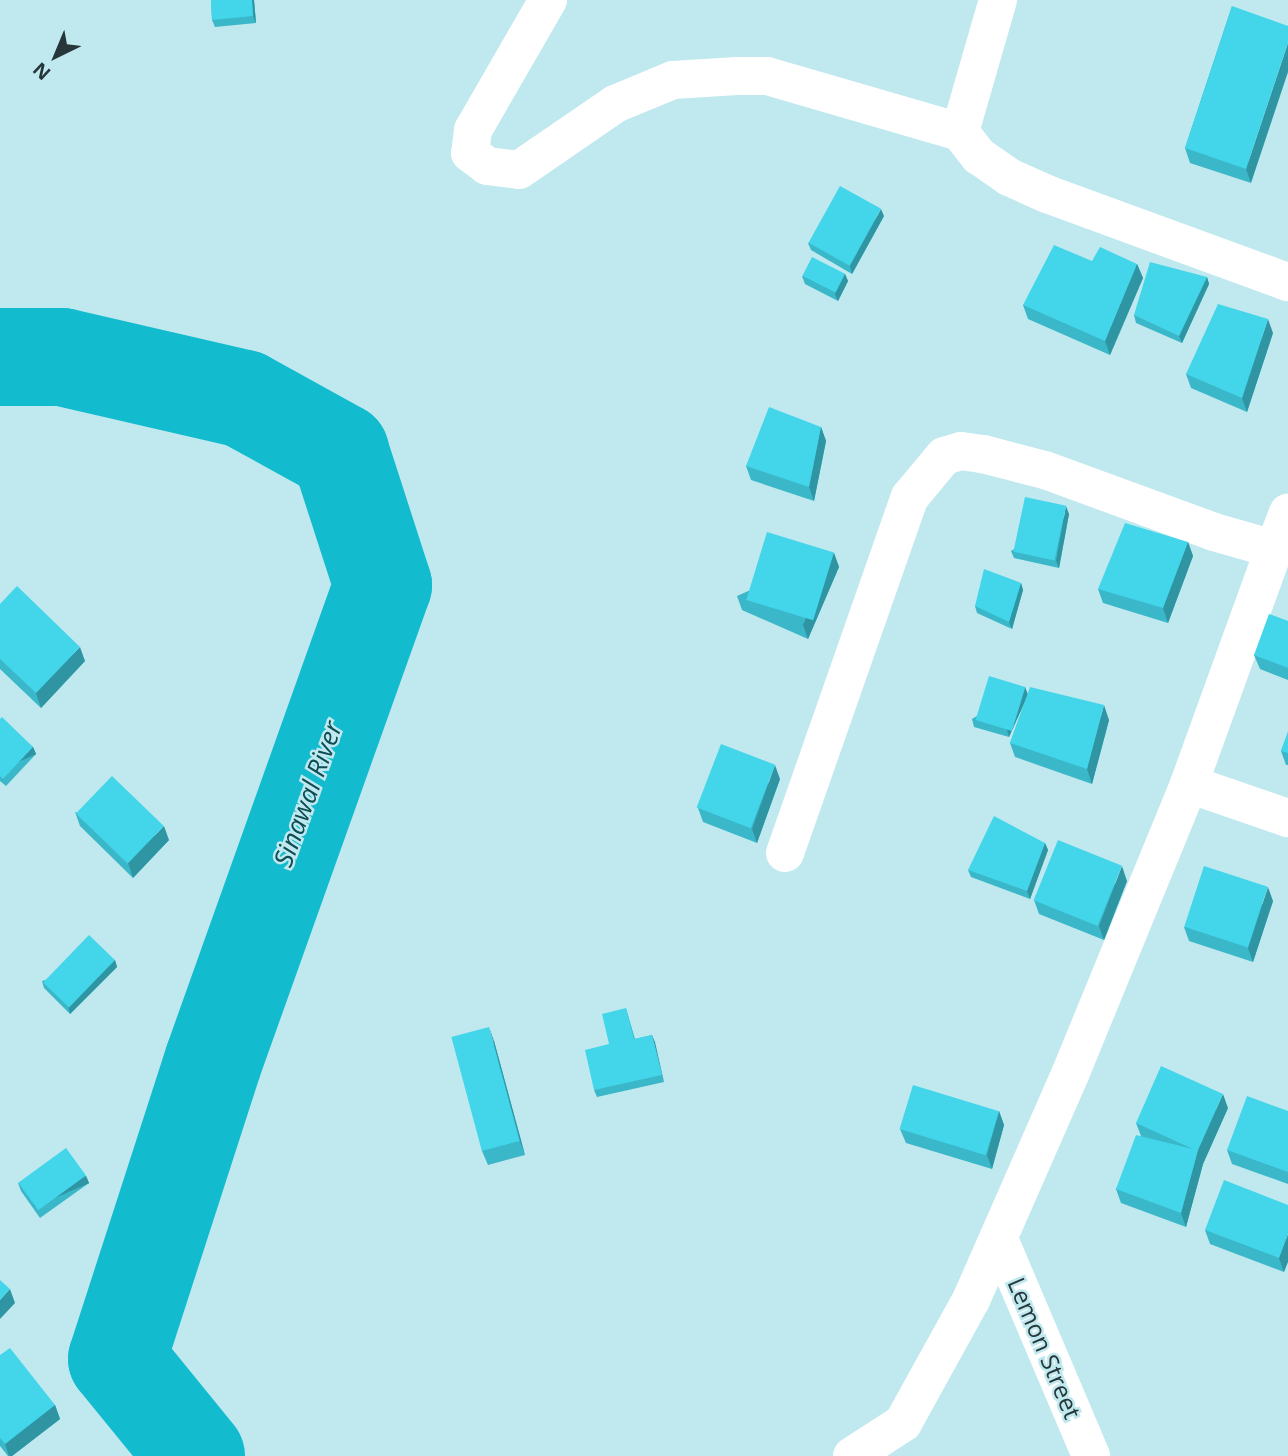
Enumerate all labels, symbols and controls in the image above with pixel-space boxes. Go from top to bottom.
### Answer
north arrow [21,21,91,91]
text: N [27,57,56,86]
water label: Sinawal River [267,717,349,871]
street label: Lemon Street [1002,1273,1088,1423]

